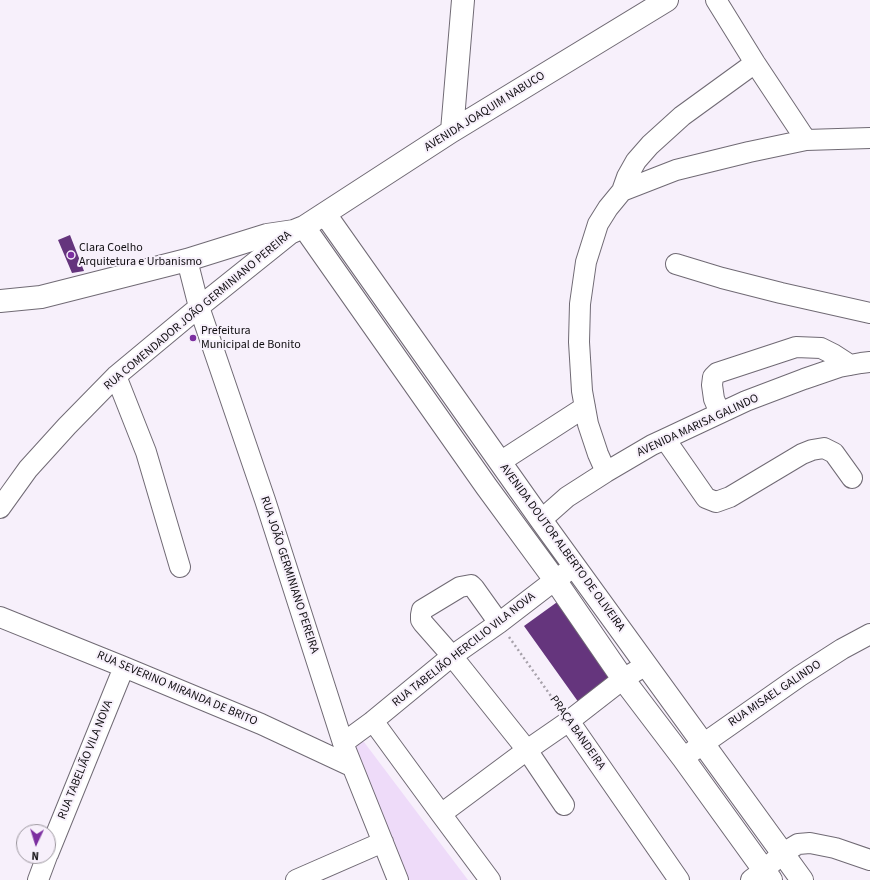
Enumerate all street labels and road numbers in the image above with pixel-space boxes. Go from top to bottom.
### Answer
street label: AVENIDA JOAQUIM NABUCO [422,69,548,155]
street label: RUA COMENDADOR JOÃO GERMINIANO PEREIRA [101,228,295,394]
street label: AVENIDA MARISA GALINDO [635,391,761,461]
street label: AVENIDA DOUTOR ALBERTO DE OLIVEIRA [496,462,628,634]
street label: RUA JOÃO GERMINIANO PEREIRA [257,495,321,655]
street label: RUA TABELIÃO HERCILIO VILA NOVA [390,590,538,710]
street label: RUA SEVERINO MIRANDA DE BRITO [95,649,259,729]
street label: RUA MISAEL GALINDO [726,658,824,730]
street label: PRAÇA BANDEIRA [546,693,608,773]
street label: RUA TABELIÃO VILA NOVA [56,698,116,822]

